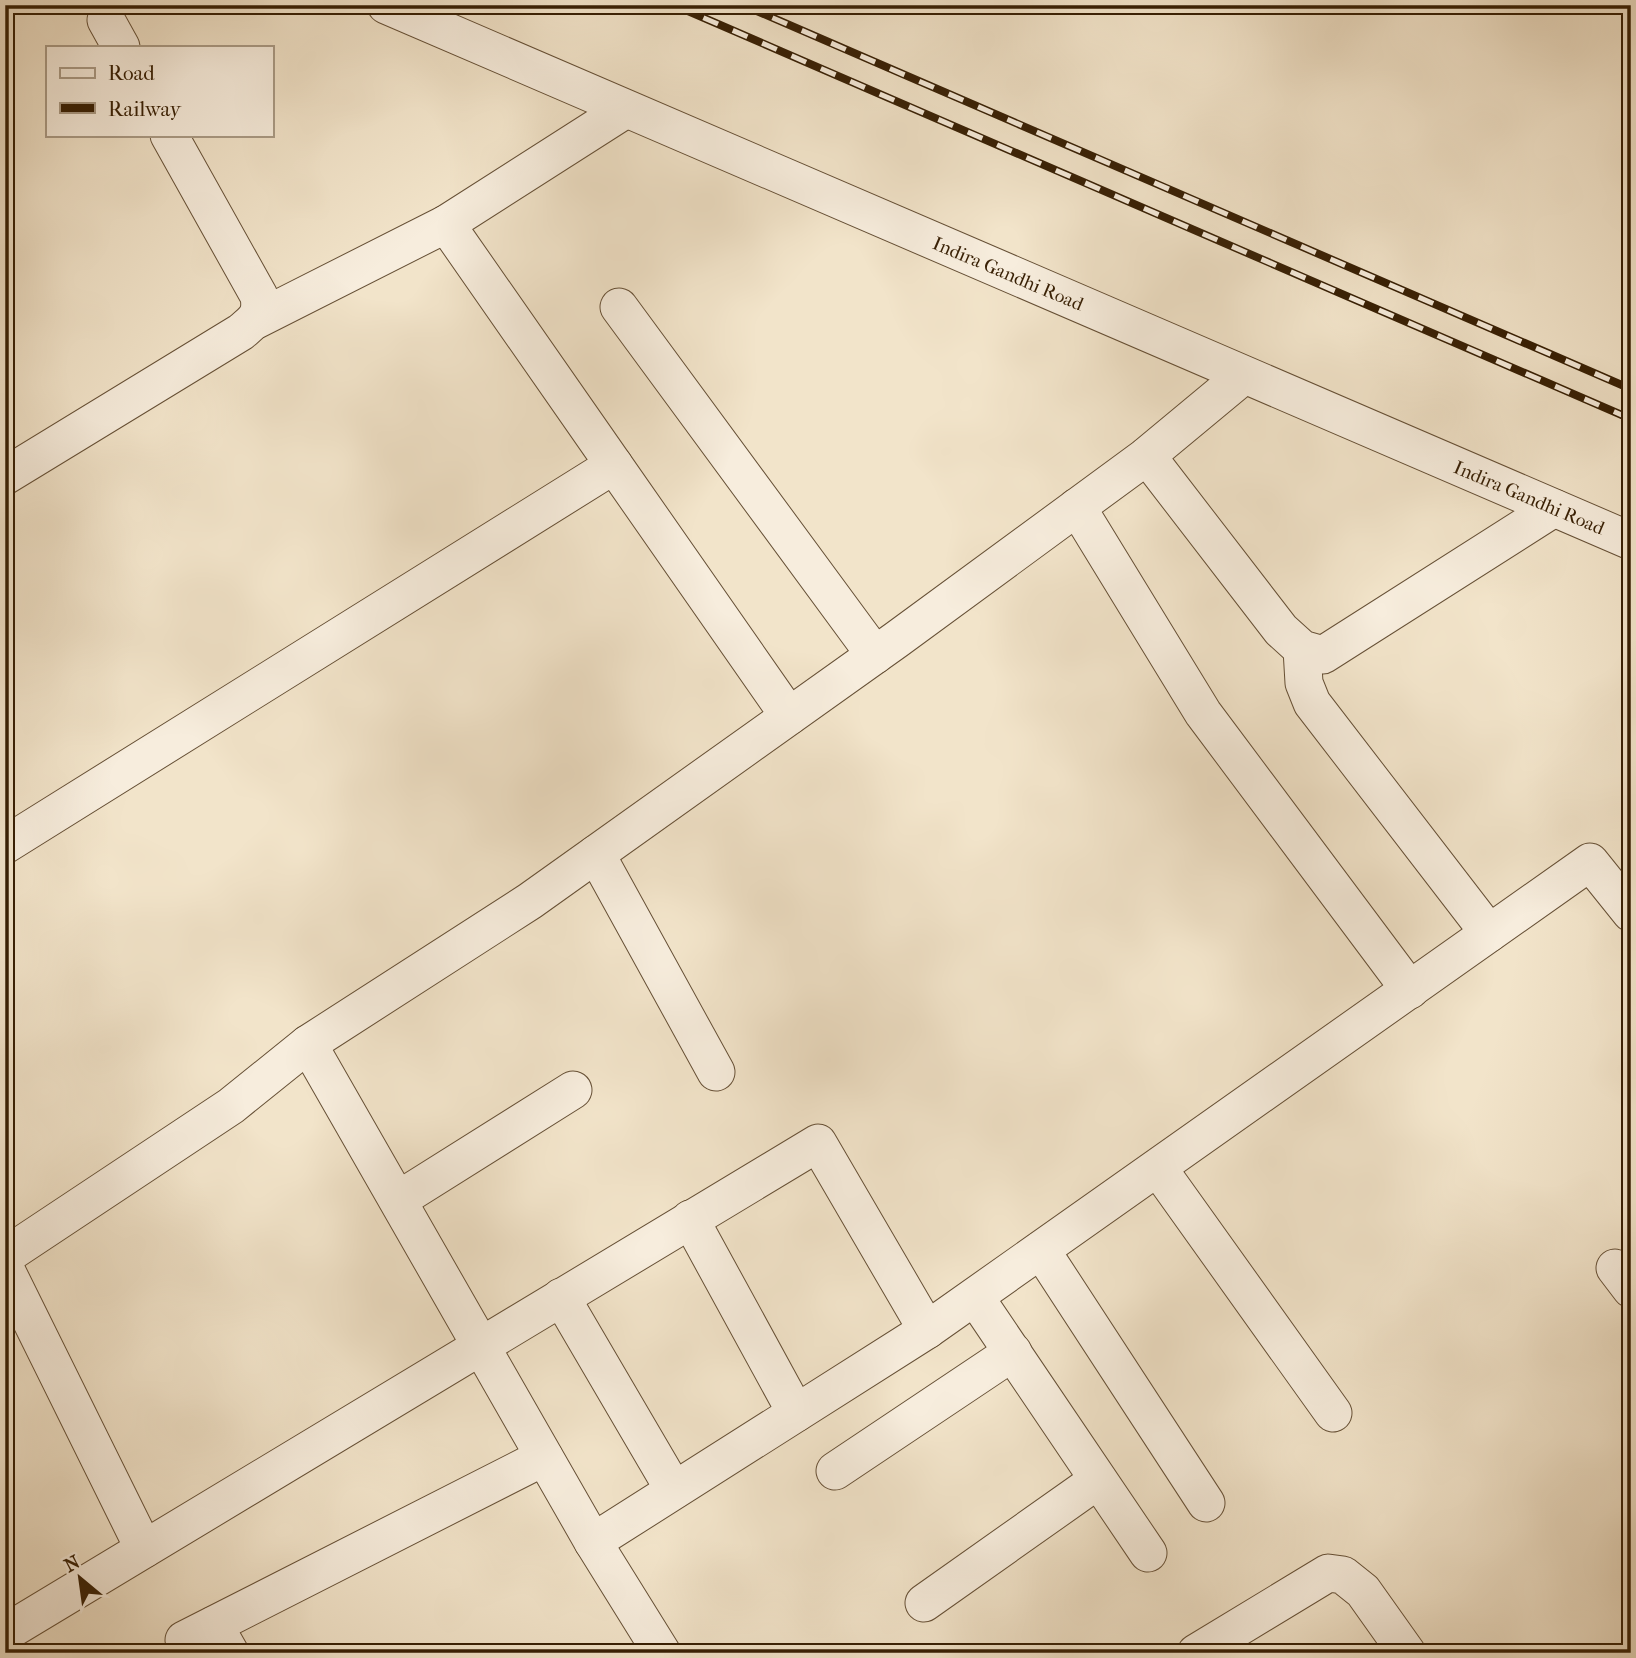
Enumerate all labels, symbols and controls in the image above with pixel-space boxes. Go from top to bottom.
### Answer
legend [46,46,273,136]
text: Road [108,61,155,85]
text: Railway [108,97,182,121]
street label: Indira Gandhi Road [929,232,1087,316]
street label: Indira Gandhi Road [1450,456,1608,540]
north arrow [46,1542,116,1612]
text: N [61,1551,84,1577]

